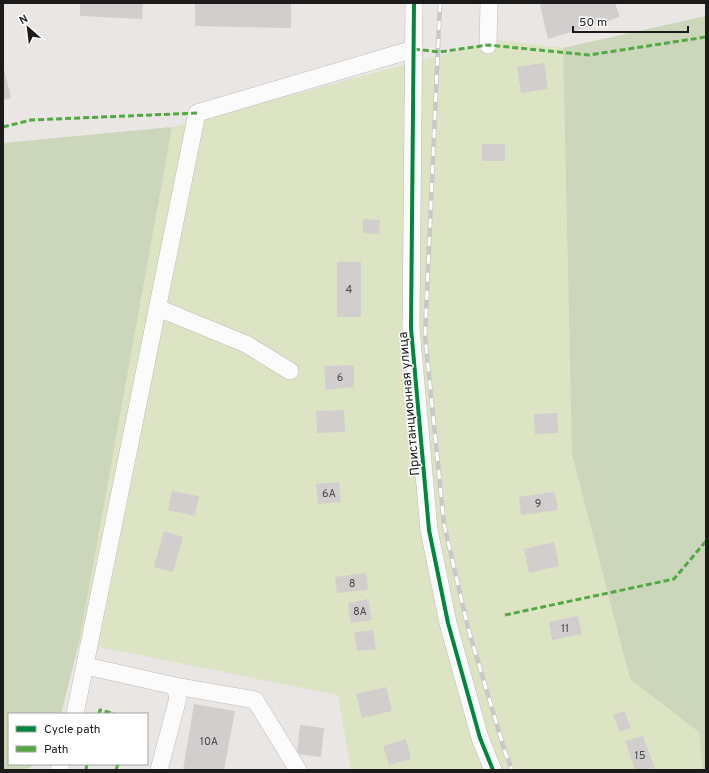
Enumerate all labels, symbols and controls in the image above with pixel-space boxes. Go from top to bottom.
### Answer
north arrow [8,8,48,48]
scale bar [573,8,688,34]
text: N [17,12,31,28]
text: 50 m [579,15,607,31]
house number: 4 [346,283,353,297]
street label: Пристанционная улица [396,331,424,477]
house number: 6 [337,371,343,385]
house number: 6А [322,487,336,501]
house number: 9 [535,497,541,511]
house number: 8 [349,577,355,591]
house number: 8А [353,605,367,619]
house number: 11 [561,622,569,636]
legend [8,713,148,765]
text: Cycle path [44,722,101,738]
house number: 10А [200,735,218,749]
text: Path [44,742,69,758]
house number: 15 [635,749,646,763]

